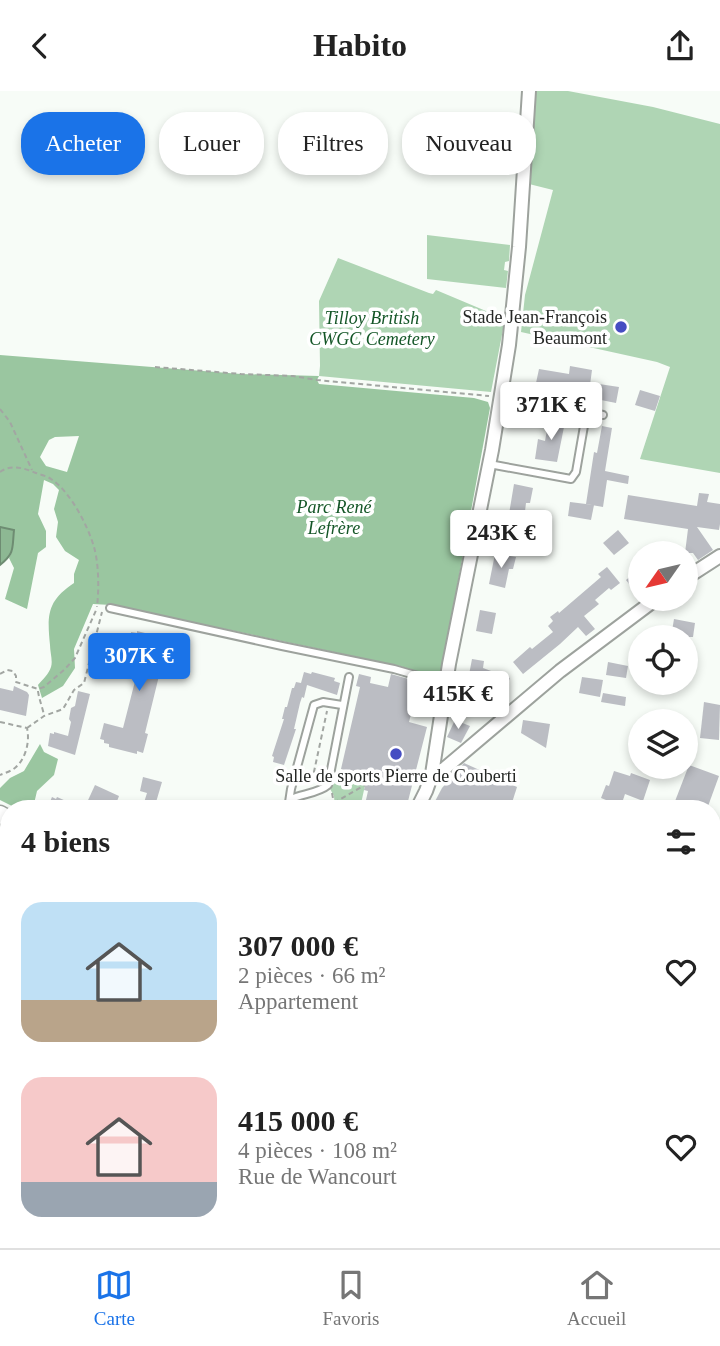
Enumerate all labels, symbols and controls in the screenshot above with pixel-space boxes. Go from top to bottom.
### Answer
icon: back [21,27,59,65]
text: Habito [313,27,407,63]
icon: share [661,27,699,65]
chip: Acheter [21,112,145,175]
chip: Louer [159,112,264,175]
chip: Filtres [278,112,388,175]
chip: Nouveau [402,112,536,175]
place label: Stade Jean-François Beaumont [463,307,607,348]
park label: Tilloy British CWGC Cemetery [309,308,435,349]
marker: Stade Jean-François Beaumont [613,319,629,335]
pin: 371K € [494,383,608,442]
text: 371K € [516,392,586,417]
park label: Parc René Lefrère [296,497,372,538]
pin: 243K € [444,511,558,570]
text: 243K € [466,520,536,545]
north arrow [628,541,698,611]
map controls [628,541,698,779]
button: locate [628,625,698,695]
pin: 307K € [82,633,196,693]
text: 307K € [104,643,174,668]
pin: 415K € [401,671,515,731]
text: 415K € [423,681,493,706]
button: layers [628,709,698,779]
marker: Salle de sports Pierre de Couberti [388,746,404,762]
place label: Salle de sports Pierre de Couberti [275,766,517,786]
icon: filters [662,823,700,861]
text: 4 biens [21,825,110,858]
text: 307 000 € [238,929,358,962]
icon: home [77,930,161,1014]
icon: heart [662,953,700,991]
text: 2 pièces · 66 m² [238,963,385,988]
text: Appartement [238,989,358,1014]
text: 415 000 € [238,1104,358,1137]
icon: home [77,1105,161,1189]
icon: heart [662,1128,700,1166]
text: 4 pièces · 108 m² [238,1138,397,1163]
text: Rue de Wancourt [238,1164,397,1189]
tab: Carte [94,1266,135,1330]
tab: Favoris [323,1266,380,1330]
tab: Accueil [567,1266,626,1330]

